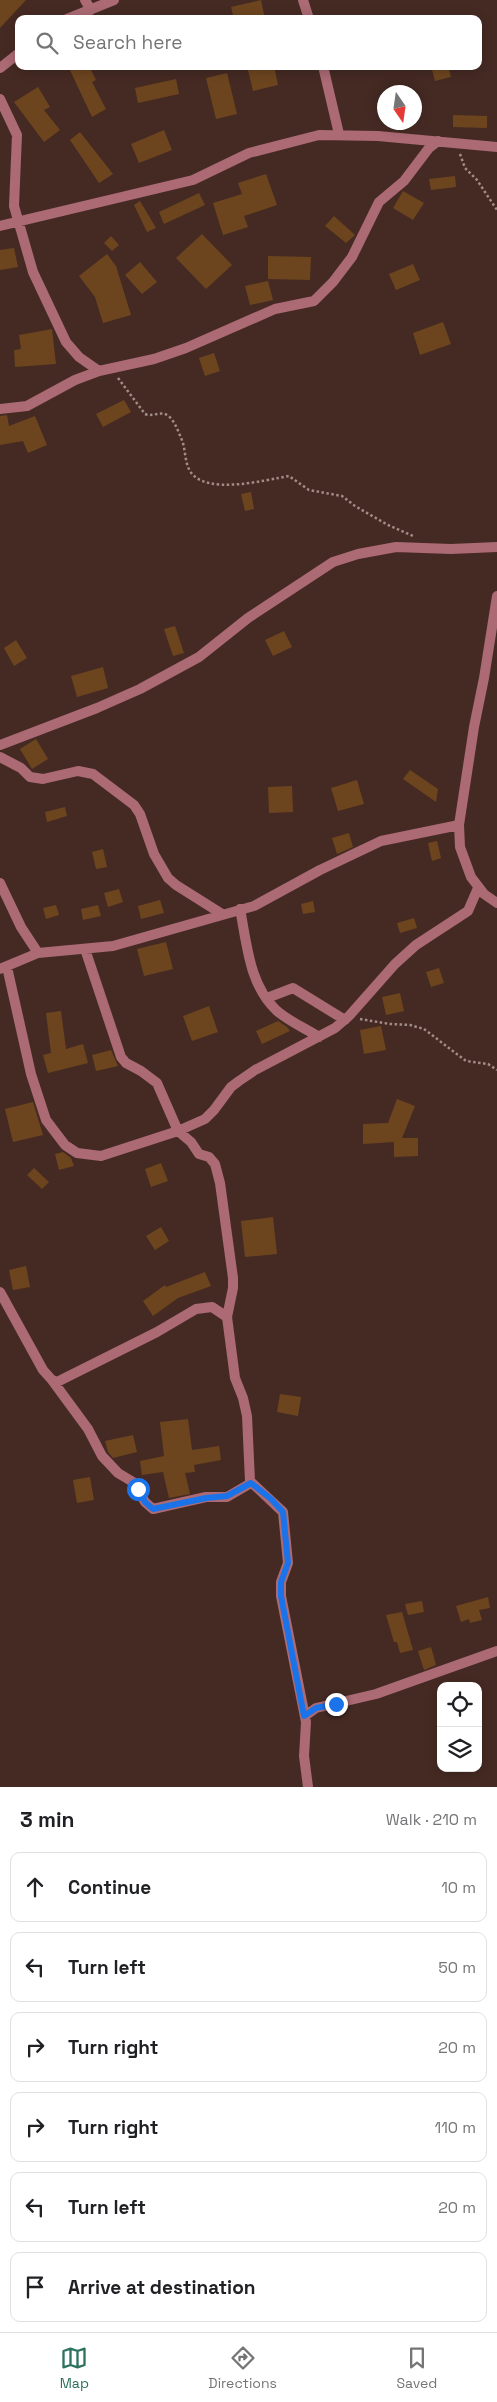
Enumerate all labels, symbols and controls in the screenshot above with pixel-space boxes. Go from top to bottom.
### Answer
search box [15,15,482,70]
icon: search [33,29,61,57]
text: Search here [73,30,183,55]
north arrow [377,85,422,130]
route start [127,1478,150,1501]
map controls [437,1682,482,1772]
button: locate [437,1682,482,1727]
route end [325,1693,348,1716]
button: layers [437,1727,482,1772]
text: 3 min [20,1806,75,1833]
text: Walk · 210 m [386,1809,477,1830]
icon: ahead [21,1873,49,1901]
text: Continue [68,1875,151,1900]
text: 10 m [441,1877,476,1898]
icon: left [21,1953,49,1981]
text: Turn left [68,1955,146,1980]
text: 50 m [438,1957,476,1978]
icon: right [21,2033,49,2061]
text: Turn right [68,2035,158,2060]
text: 20 m [438,2037,476,2058]
icon: right [21,2113,49,2141]
text: Turn right [68,2115,158,2140]
text: 110 m [434,2117,476,2138]
icon: left [21,2193,49,2221]
text: Turn left [68,2195,146,2220]
text: 20 m [438,2197,476,2218]
icon: arrive [21,2273,49,2301]
text: Arrive at destination [68,2275,256,2300]
tab: Map [60,2344,89,2392]
tab: Directions [208,2344,277,2392]
tab: Saved [396,2344,437,2392]

